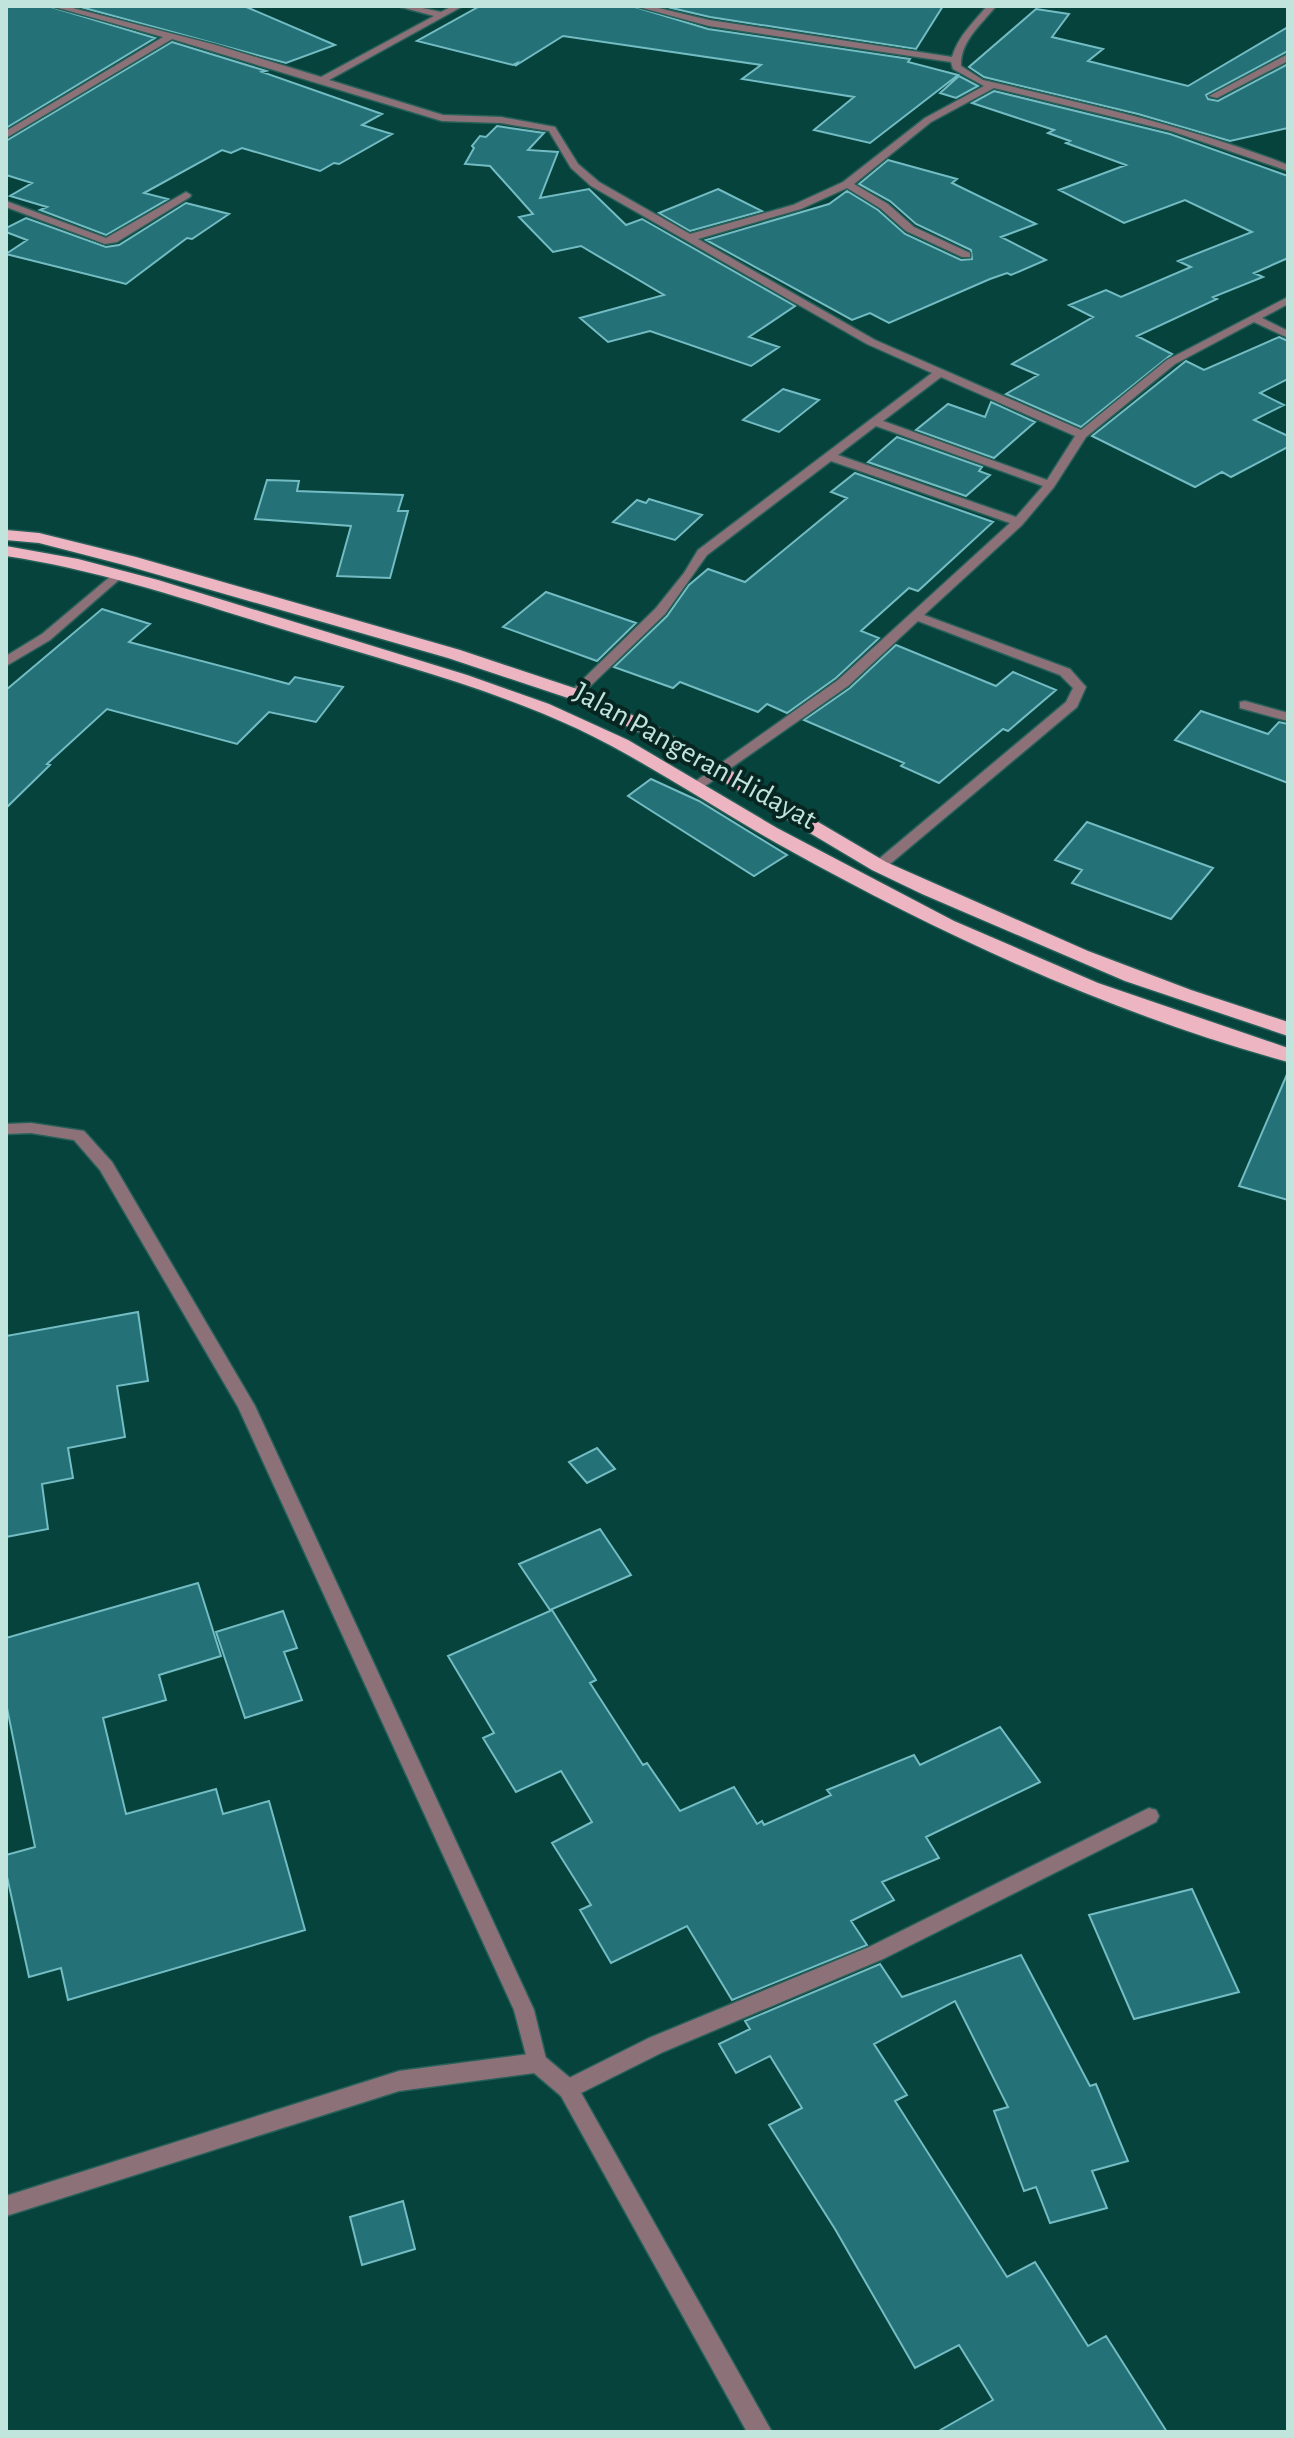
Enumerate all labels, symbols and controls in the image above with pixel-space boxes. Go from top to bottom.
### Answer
street label: Jalan Pangeran Hidayat [569,677,822,835]

